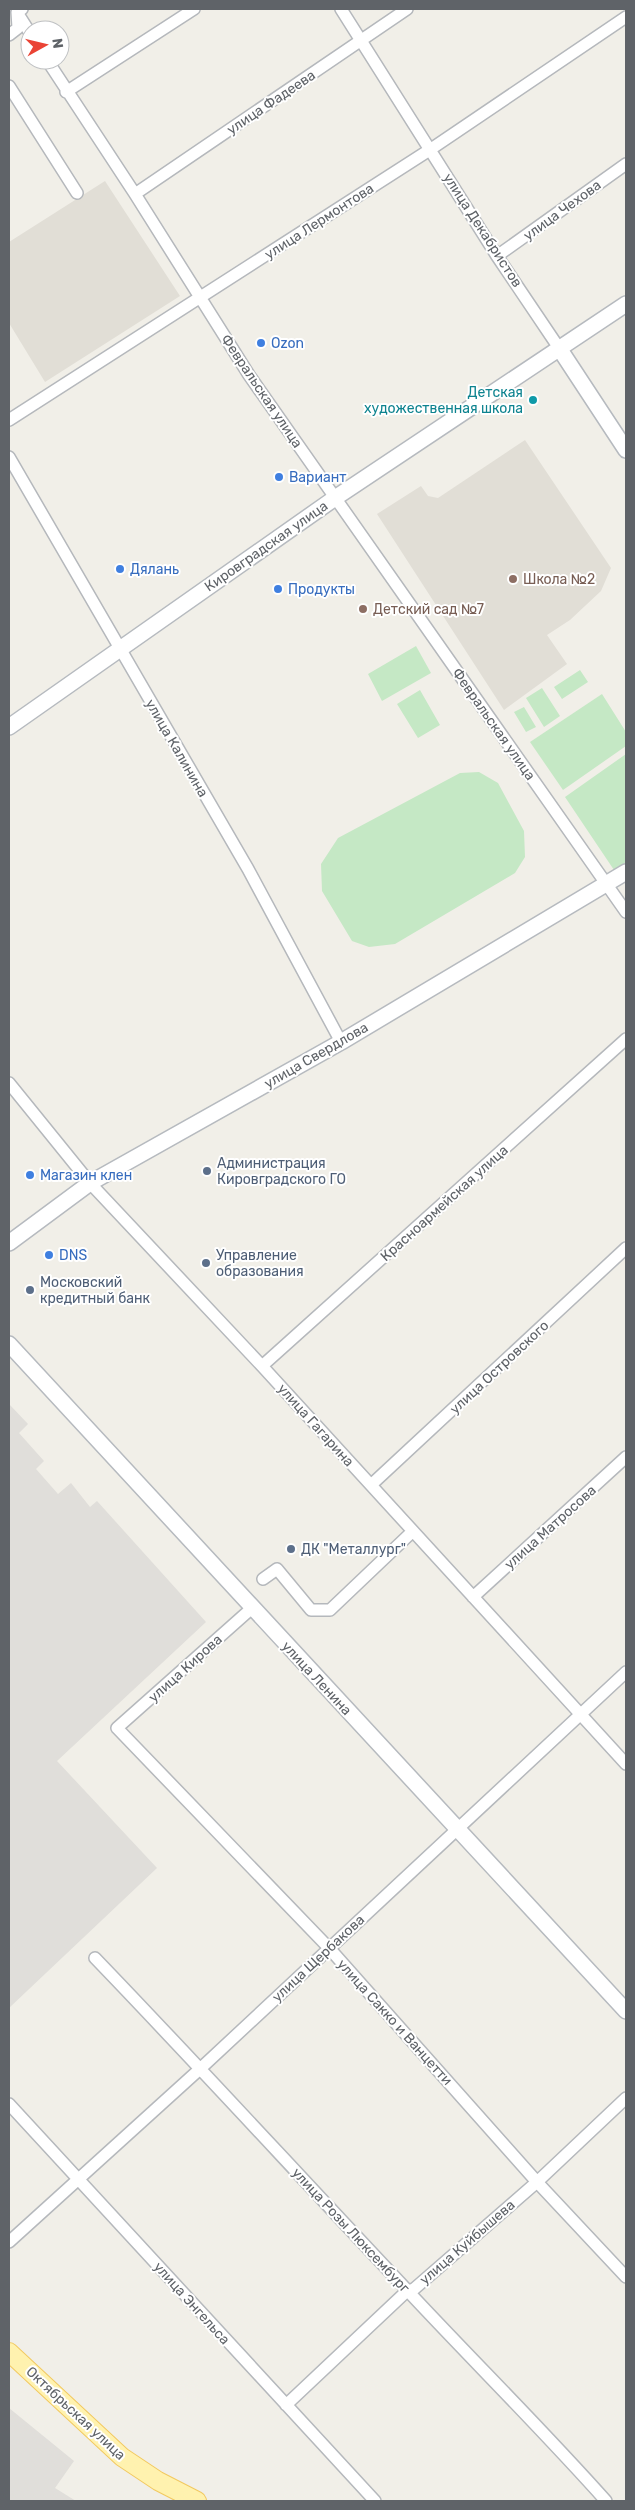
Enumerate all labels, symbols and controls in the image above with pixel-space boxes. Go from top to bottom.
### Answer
north arrow [20,20,70,70]
text: N [48,37,66,49]
street label: улица Фадеева [224,67,319,138]
street label: улица Декабристов [439,170,526,291]
street label: улица Чехова [520,177,604,244]
street label: улица Лермонтова [262,180,377,263]
street label: Февральская улица [217,331,306,451]
place label: Ozon [271,335,304,352]
marker: Ozon [255,337,267,349]
place label: Детская художественная школа [364,384,523,417]
marker: Детская художественная школа [527,394,539,406]
place label: Вариант [289,469,346,486]
marker: Вариант [273,471,285,483]
street label: Кировградская улица [201,497,331,595]
place label: Дялань [130,561,179,578]
marker: Дялань [114,563,126,575]
place label: Школа №2 [523,571,595,588]
marker: Школа №2 [507,573,519,585]
place label: Продукты [288,581,355,598]
marker: Продукты [272,583,284,595]
place label: Детский сад №7 [373,601,484,618]
marker: Детский сад №7 [357,603,369,615]
street label: Февральская улица [448,665,539,784]
street label: улица Калинина [142,696,212,800]
street label: улица Свердлова [261,1019,371,1092]
street label: Красноармейская улица [377,1142,512,1265]
place label: Администрация Кировградского ГО [217,1155,346,1188]
marker: Администрация Кировградского ГО [201,1165,213,1177]
place label: Магазин клен [40,1167,132,1184]
marker: Магазин клен [24,1169,36,1181]
place label: DNS [59,1247,87,1264]
place label: Управление образования [216,1247,304,1280]
marker: DNS [43,1249,55,1261]
marker: Управление образования [200,1257,212,1269]
place label: Московский кредитный банк [40,1274,151,1307]
marker: Московский кредитный банк [24,1284,36,1296]
street label: улица Островского [446,1317,552,1418]
street label: улица Гагарина [274,1380,357,1470]
street label: улица Матросова [501,1482,600,1573]
place label: ДК "Металлург" [301,1541,406,1558]
marker: ДК "Металлург" [285,1543,297,1555]
street label: улица Кирова [145,1631,226,1706]
street label: улица Ленина [278,1638,355,1719]
street label: улица Щербакова [269,1911,368,2006]
street label: улица Сакко и Ванцетти [334,1956,456,2089]
street label: улица Розы Люксембург [288,2164,413,2296]
street label: улица Куйбышева [416,2196,518,2288]
street label: улица Энгельса [150,2258,233,2348]
street label: Октябрьская улица [22,2363,129,2464]

